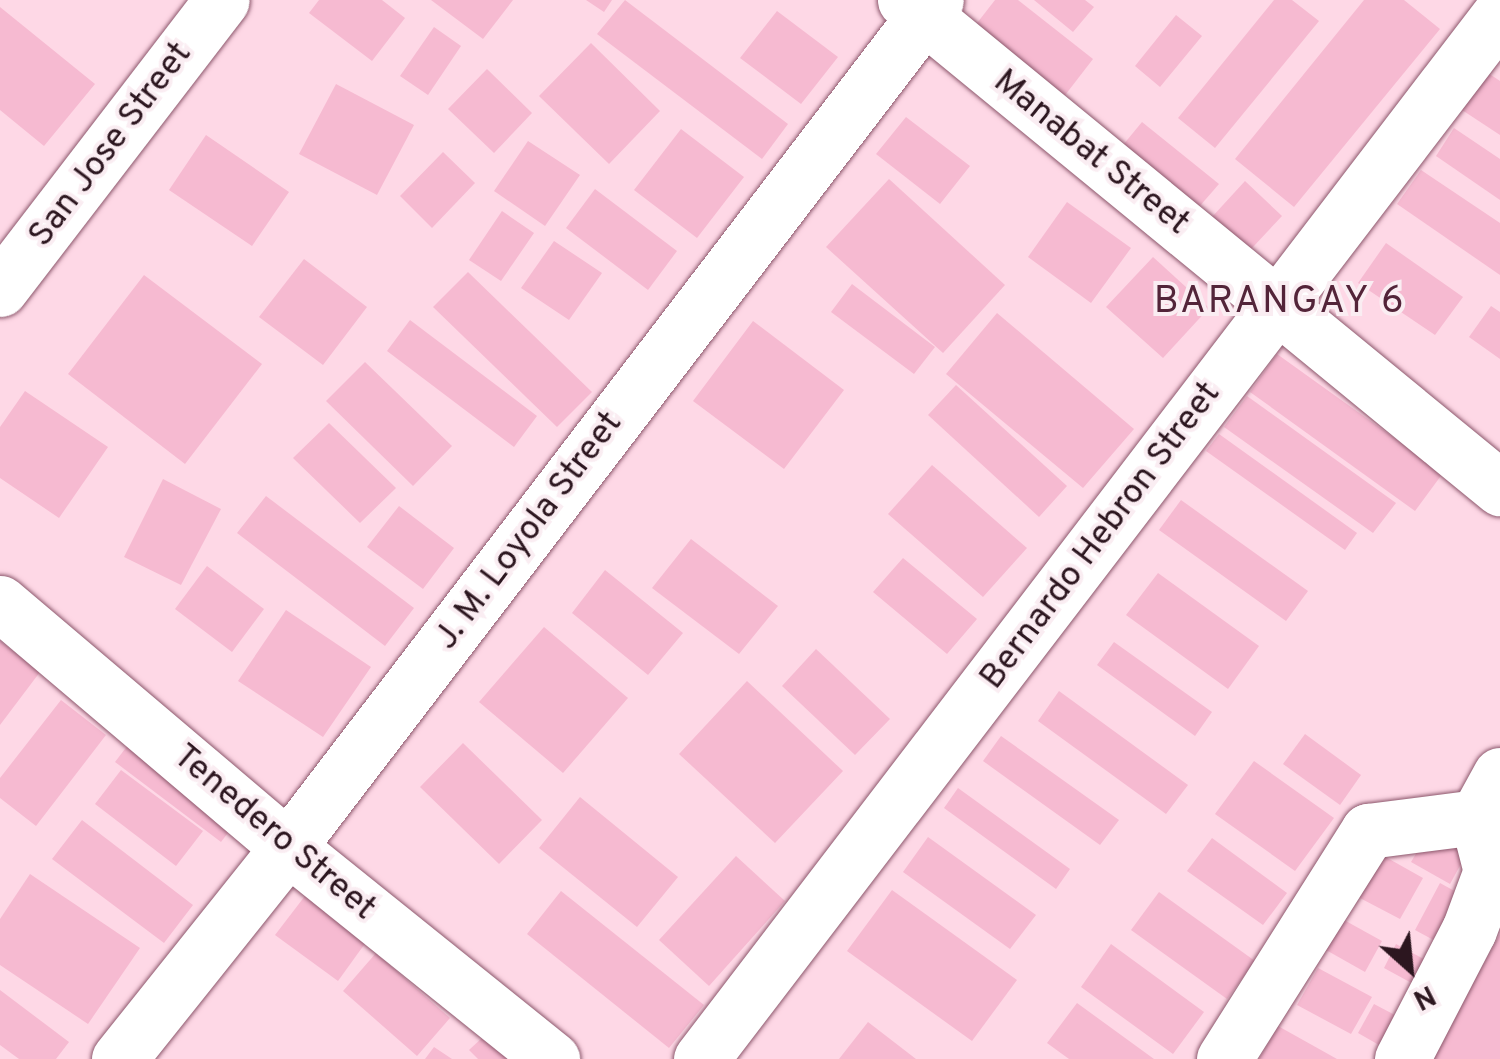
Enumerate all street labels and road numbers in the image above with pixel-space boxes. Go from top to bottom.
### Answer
street label: San Jose Street [20,34,202,256]
street label: Manabat Street [984,61,1198,245]
street label: Bernardo Hebron Street [972,374,1230,698]
street label: J. M. Loyola Street [426,404,632,658]
street label: Tenedero Street [164,736,384,930]

